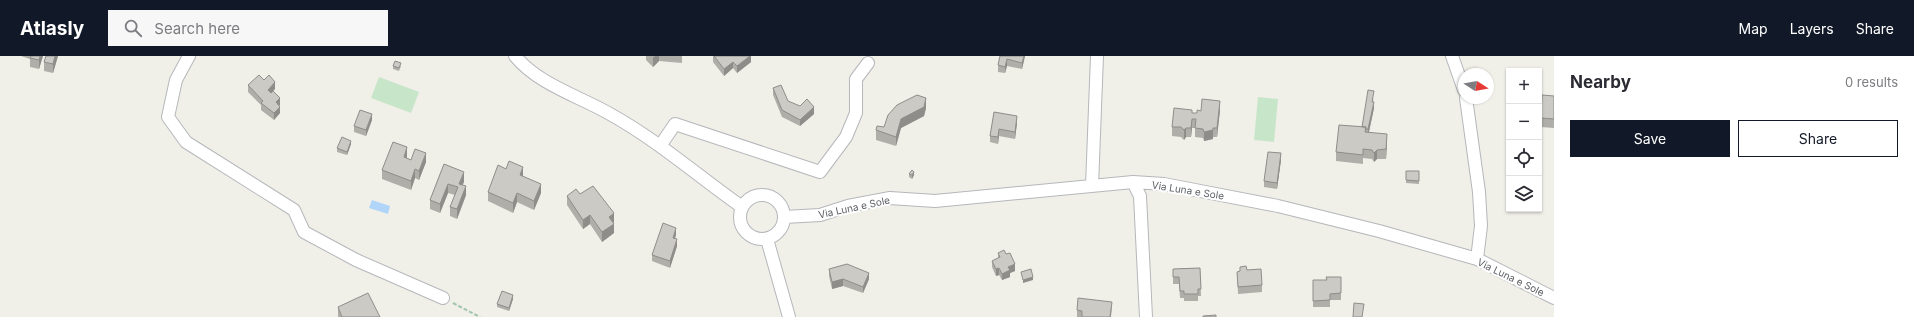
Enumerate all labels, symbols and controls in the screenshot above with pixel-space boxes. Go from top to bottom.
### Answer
search box [108,10,388,46]
text: Atlasly [20,17,84,40]
icon: search [122,17,144,39]
text: Search here [154,19,240,38]
text: Map [1739,20,1768,37]
text: Layers [1790,20,1834,37]
text: Share [1856,20,1894,37]
north arrow [1458,68,1494,104]
map controls [1506,68,1542,212]
button: + [1506,68,1542,104]
text: Nearby [1570,72,1631,92]
text: 0 results [1845,74,1898,90]
button: − [1506,104,1542,140]
button: Save [1570,120,1730,157]
button: Share [1738,120,1898,157]
button: locate [1506,140,1542,176]
button: layers [1506,176,1542,212]
street label: Via Luna e Sole [1151,178,1225,202]
street label: Via Luna e Sole [817,194,891,220]
street label: Via Luna e Sole [1476,256,1547,298]

